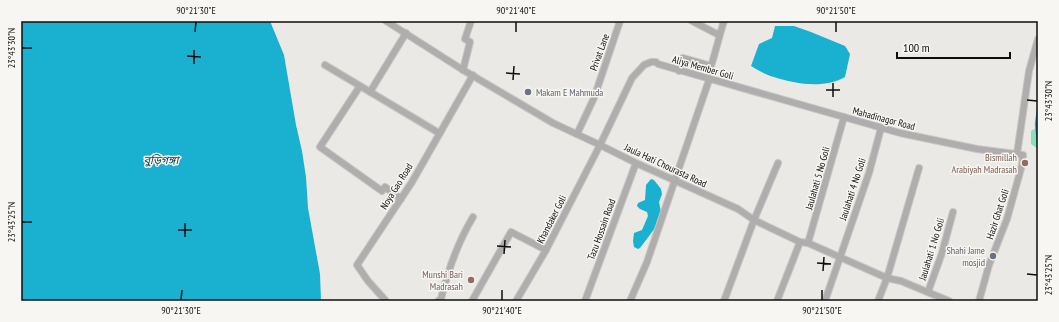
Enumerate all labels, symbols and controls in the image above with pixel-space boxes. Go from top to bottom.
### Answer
text: 90°21'30"E [176,4,216,17]
text: 90°21'40"E [496,4,536,17]
text: 90°21'50"E [816,4,856,17]
text: 23°43'30"N [5,28,18,68]
street label: Privat Lane [587,32,612,72]
scale bar [897,34,1010,60]
text: 100 m [903,40,930,55]
street label: Aliya Member Goli [671,53,735,82]
text: 23°43'30"N [1042,81,1055,121]
place label: Makam E Mahmuda [536,86,603,99]
marker: Makam E Mahmuda [523,87,533,97]
street label: Mahadinagor Road [851,104,917,133]
street label: Jaula Hati Chourasta Road [622,140,709,190]
street label: Jaulahati 5 No Goli [802,145,833,212]
place label: Bismillah Arabiyah Madrasah [952,151,1017,176]
water label: বুড়িগঙ্গা [144,153,181,167]
street label: Jaulahati 4 No Goli [836,156,869,223]
marker: Bismillah Arabiyah Madrasah [1020,158,1030,168]
street label: Noya Gao Road [377,161,416,212]
street label: Hazir Ghat Goli [983,187,1012,241]
street label: Khandaker Goli [534,193,569,246]
street label: Tazu Hossain Road [584,197,619,261]
text: 23°43'25"N [5,202,18,242]
street label: Jaulahati 1 No Goli [916,216,947,283]
place label: Shahi Jame mosjid [947,244,985,269]
marker: Shahi Jame mosjid [988,251,998,261]
text: 23°43'25"N [1042,255,1055,295]
place label: Munshi Bari Madrasah [422,268,463,293]
marker: Munshi Bari Madrasah [466,275,476,285]
text: 90°21'30"E [161,304,201,317]
text: 90°21'40"E [482,304,522,317]
text: 90°21'50"E [802,304,842,317]

